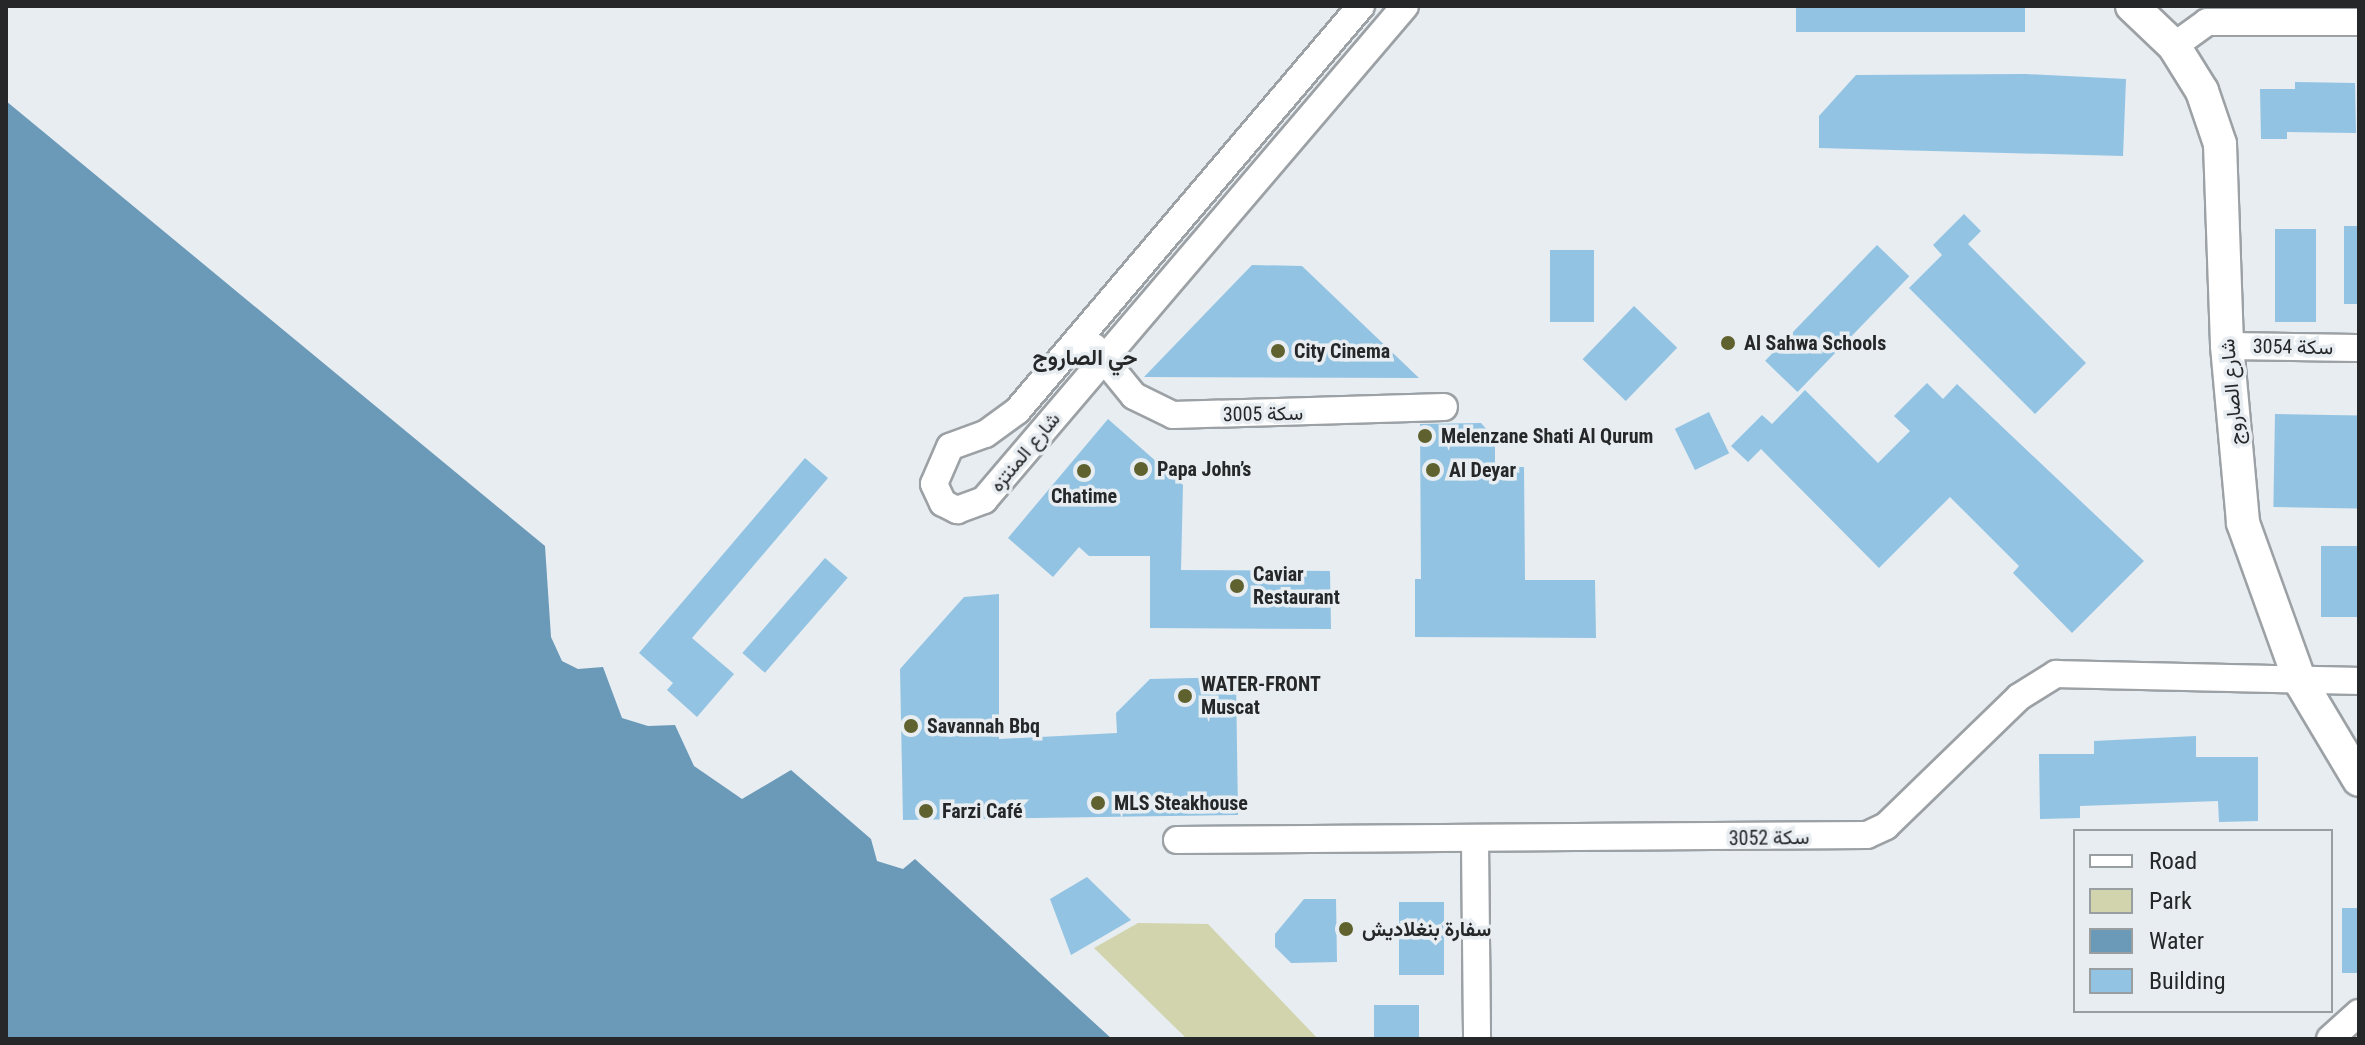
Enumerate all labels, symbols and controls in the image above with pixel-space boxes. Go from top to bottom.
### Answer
place label: Al Sahwa Schools [1744,331,1886,355]
marker: Al Sahwa Schools [1719,334,1737,352]
street label: سكة 3054 [2253,334,2333,360]
street label: شارع الصاروج [2215,338,2249,446]
place label: City Cinema [1294,339,1390,363]
marker: City Cinema [1269,342,1287,360]
district label: حي الصاروج [1033,345,1137,371]
street label: سكة 3005 [1223,401,1303,427]
street label: شارع المنتزه [985,407,1065,497]
place label: Melenzane Shati Al Qurum [1441,424,1653,448]
marker: Melenzane Shati Al Qurum [1416,427,1434,445]
place label: Papa John’s [1157,457,1251,481]
place label: Al Deyar [1449,458,1516,482]
marker: Papa John’s [1132,460,1150,478]
marker: Al Deyar [1424,461,1442,479]
marker: Chatime [1075,462,1093,480]
place label: Chatime [1051,484,1117,508]
place label: Caviar Restaurant [1253,562,1340,609]
marker: Caviar Restaurant [1228,577,1246,595]
place label: WATER-FRONT Muscat [1201,672,1321,719]
marker: WATER-FRONT Muscat [1176,687,1194,705]
place label: Savannah Bbq [927,714,1040,738]
marker: Savannah Bbq [902,717,920,735]
place label: MLS Steakhouse [1114,791,1248,815]
marker: MLS Steakhouse [1089,794,1107,812]
place label: Farzi Café [942,799,1023,823]
marker: Farzi Café [917,802,935,820]
street label: سكة 3052 [1729,825,1809,851]
legend [2073,829,2333,1013]
text: Road [2149,847,2197,875]
text: Park [2149,887,2192,915]
place label: سفارة بنغلاديش [1362,917,1491,941]
marker: سفارة بنغلاديش [1337,920,1355,938]
text: Water [2149,927,2204,955]
text: Building [2149,967,2226,995]

